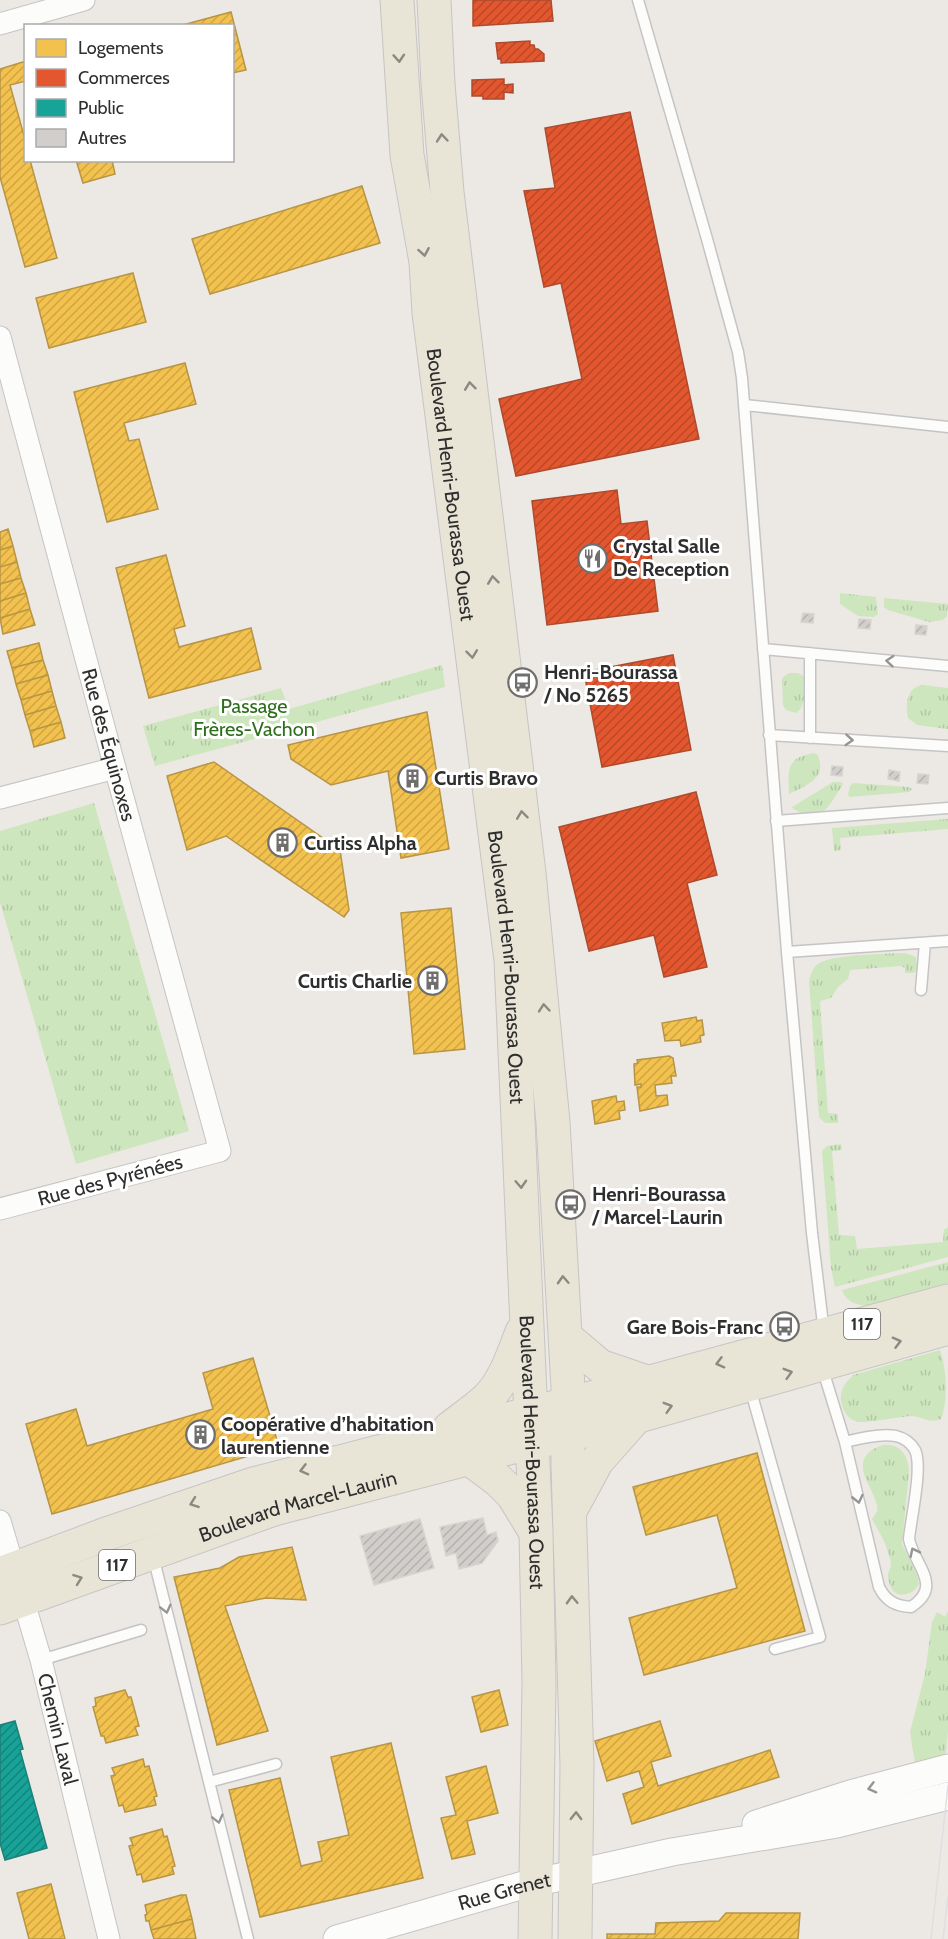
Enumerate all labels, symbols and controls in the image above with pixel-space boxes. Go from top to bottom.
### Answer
legend [24,24,234,162]
text: Logements [78,37,163,59]
one-way arrow [393,54,406,63]
text: Commerces [78,67,170,89]
text: Public [78,97,124,119]
text: Autres [78,127,127,149]
one-way arrow [436,134,449,143]
one-way arrow [418,247,430,256]
street label: Boulevard Henri-Bourassa Ouest [422,347,480,622]
one-way arrow [464,381,477,391]
place label: Crystal Salle De Reception [613,534,729,581]
restaurant icon: Crystal Salle De Reception [576,542,608,574]
one-way arrow [487,575,500,584]
one-way arrow [466,649,478,658]
one-way arrow [885,654,894,667]
place label: Henri-Bourassa / No 5265 [543,660,678,707]
street label: Rue des Équinoxes [77,666,141,824]
bus stop icon: Henri-Bourassa / No 5265 [507,667,539,699]
park label: Passage Frères-Vachon [193,694,315,741]
one-way arrow [844,733,853,746]
building icon: Curtis Bravo [397,762,429,794]
place label: Curtis Bravo [434,766,538,790]
one-way arrow [516,810,529,819]
building icon: Curtiss Alpha [267,827,299,859]
street label: Boulevard Henri-Bourassa Ouest [483,829,529,1105]
place label: Curtiss Alpha [304,831,417,855]
building icon: Curtis Charlie [417,965,449,997]
place label: Curtis Charlie [298,969,412,993]
one-way arrow [538,1003,551,1013]
street label: Rue des Pyrénées [35,1149,185,1211]
one-way arrow [514,1180,527,1189]
place label: Henri-Bourassa / Marcel-Laurin [591,1182,726,1229]
bus stop icon: Henri-Bourassa / Marcel-Laurin [555,1189,587,1221]
one-way arrow [557,1275,570,1284]
road number: 117 [844,1309,880,1339]
bus stop icon: Gare Bois-Franc [768,1311,800,1343]
street label: Boulevard Henri-Bourassa Ouest [515,1315,549,1590]
place label: Gare Bois-Franc [627,1315,763,1339]
one-way arrow [891,1337,902,1349]
one-way arrow [715,1356,725,1369]
one-way arrow [783,1368,793,1381]
one-way arrow [663,1402,673,1415]
place label: Coopérative d’habitation laurentienne [221,1412,434,1459]
building icon: Coopérative d’habitation laurentienne [184,1419,216,1451]
one-way arrow [299,1463,309,1476]
street label: Boulevard Marcel-Laurin [196,1466,399,1547]
one-way arrow [851,1494,864,1504]
one-way arrow [189,1496,200,1509]
one-way arrow [910,1548,922,1559]
road number: 117 [99,1550,135,1580]
one-way arrow [72,1574,83,1587]
one-way arrow [566,1595,579,1604]
one-way arrow [159,1604,172,1614]
street label: Chemin Laval [33,1671,83,1788]
one-way arrow [867,1780,877,1793]
one-way arrow [570,1812,582,1821]
one-way arrow [211,1814,224,1824]
street label: Rue Grenet [455,1867,553,1915]

